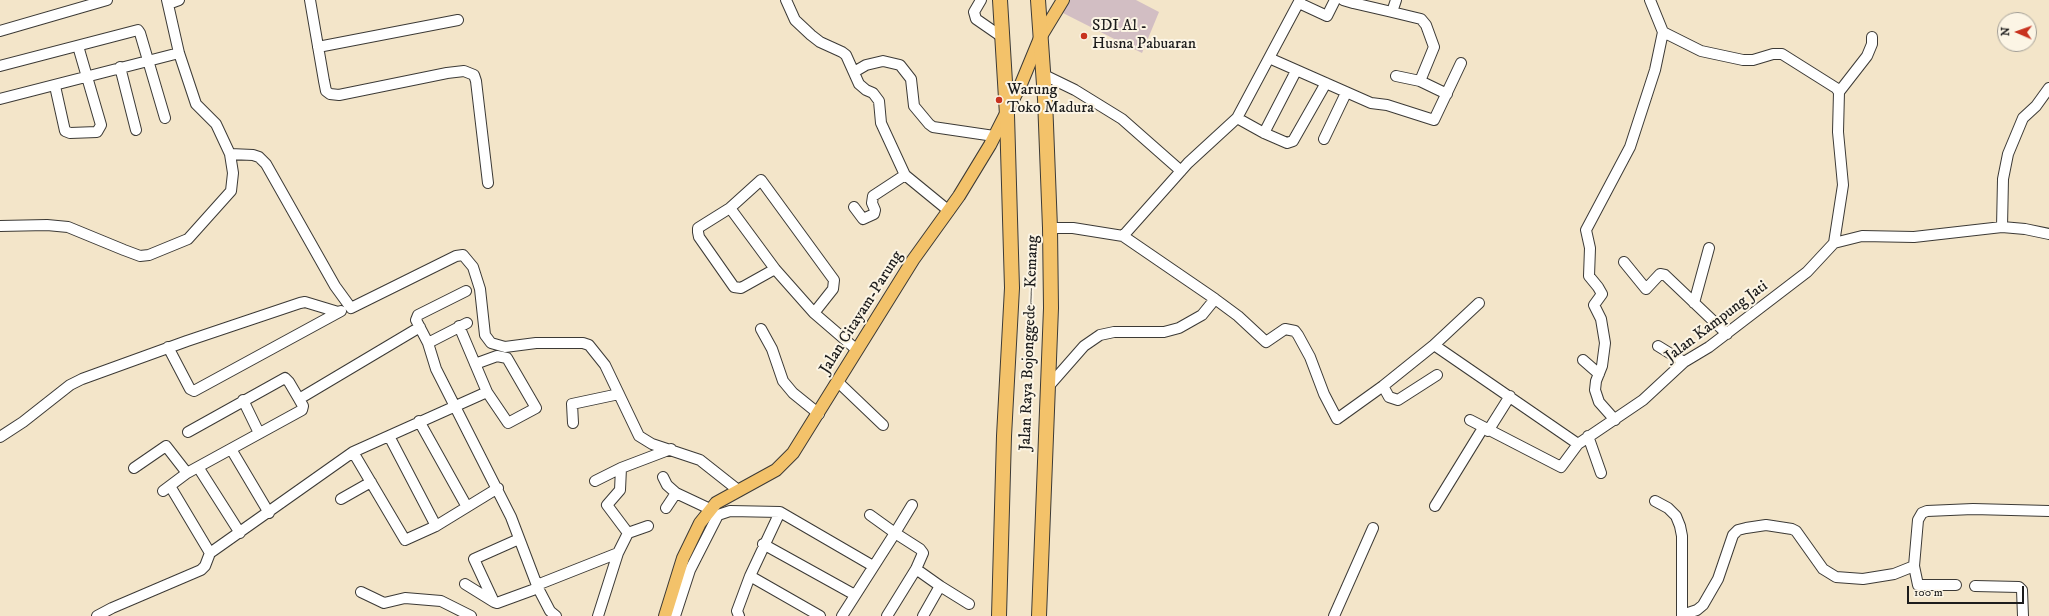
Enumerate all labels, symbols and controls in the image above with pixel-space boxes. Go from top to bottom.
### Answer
north arrow [1997,12,2037,52]
place label: SDI Al - Husna Pabuaran [1092,17,1196,55]
text: N [1999,27,2013,36]
marker: SDI Al - Husna Pabuaran [1079,31,1089,41]
place label: Warung Toko Madura [1007,81,1094,119]
marker: Warung Toko Madura [994,95,1004,105]
street label: Jalan Raya Bojonggede—Kemang [1017,235,1043,451]
street label: Jalan Citayam-Parung [816,248,908,378]
street label: Jalan Kampung Jati [1662,277,1772,367]
scale bar [1909,578,2026,604]
text: 100 m [1914,585,1943,600]

